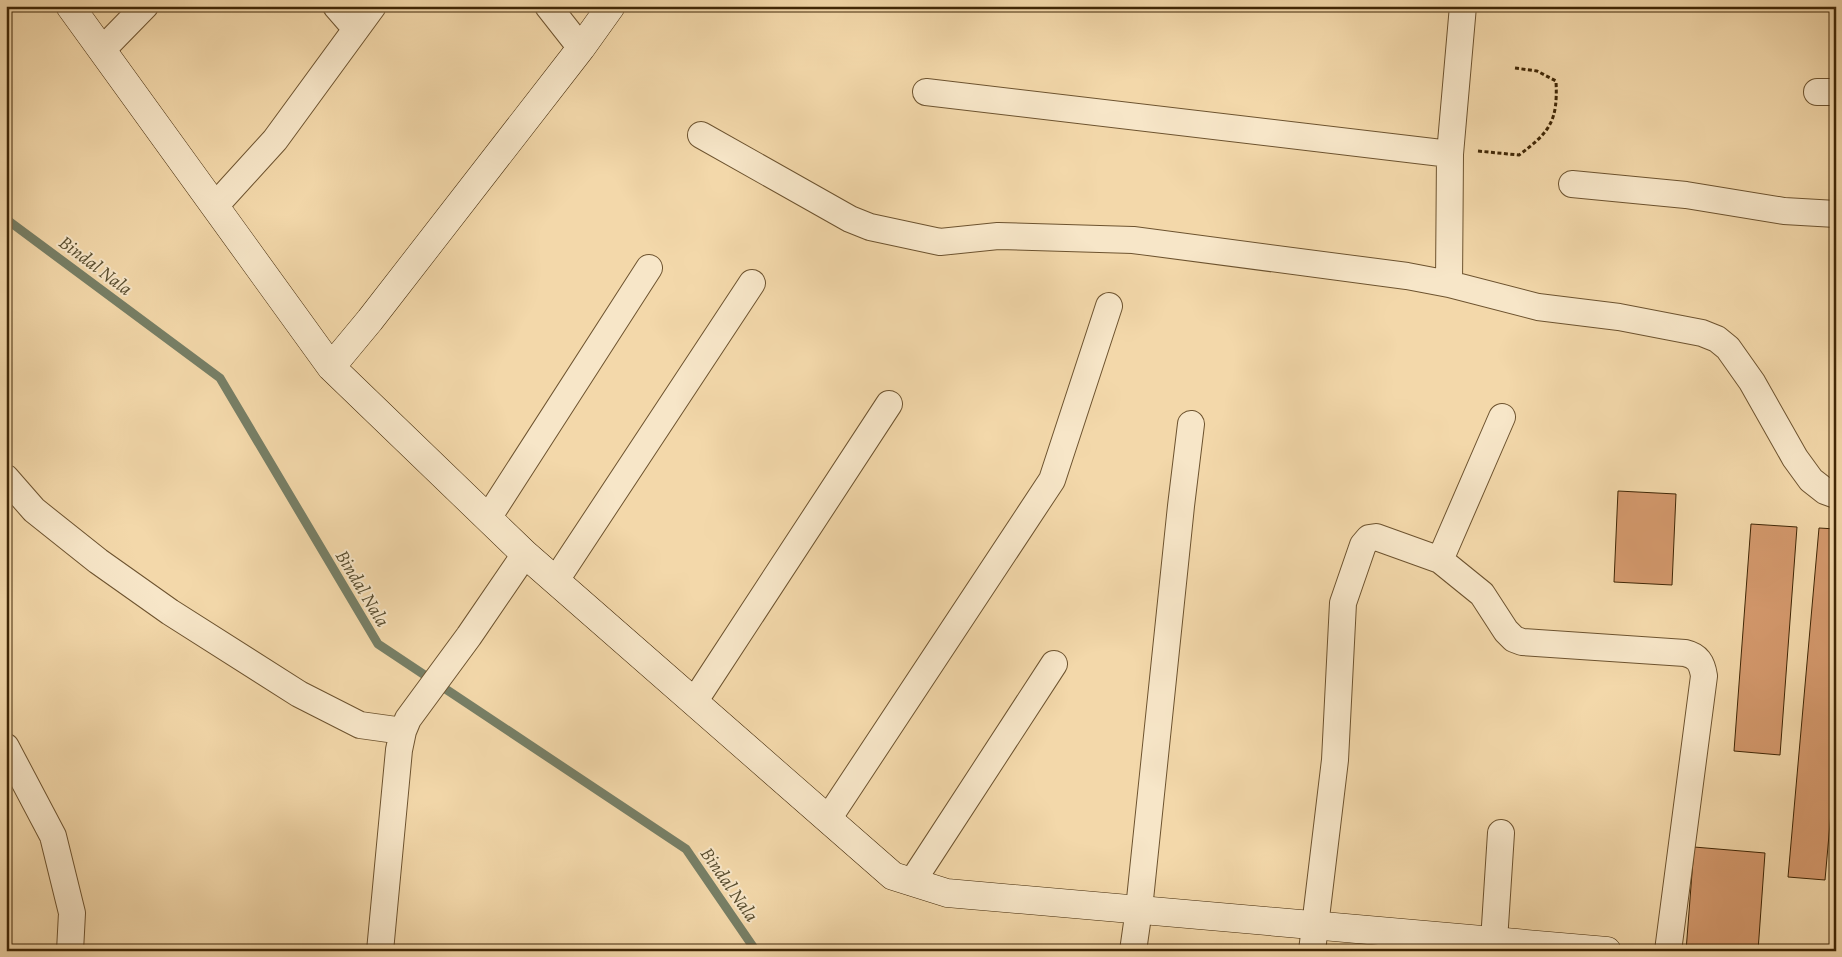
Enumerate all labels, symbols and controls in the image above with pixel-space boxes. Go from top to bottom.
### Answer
water label: Bindal Nala [53,230,138,302]
water label: Bindal Nala [329,545,395,632]
water label: Bindal Nala [694,842,765,927]

